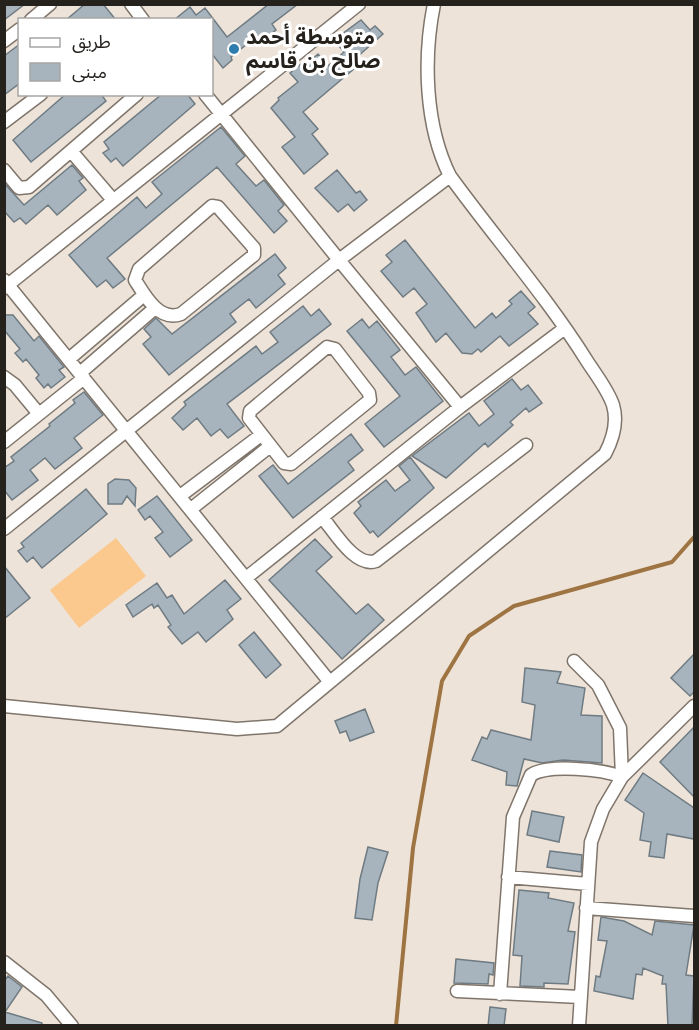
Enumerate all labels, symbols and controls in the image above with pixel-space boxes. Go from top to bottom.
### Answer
legend [18,18,213,96]
place label: متوسطة أحمد صالح بن قاسم [246,22,380,76]
text: طريق [72,29,111,53]
marker: متوسطة أحمد صالح بن قاسم [227,42,241,56]
text: مبنى [72,59,107,83]

